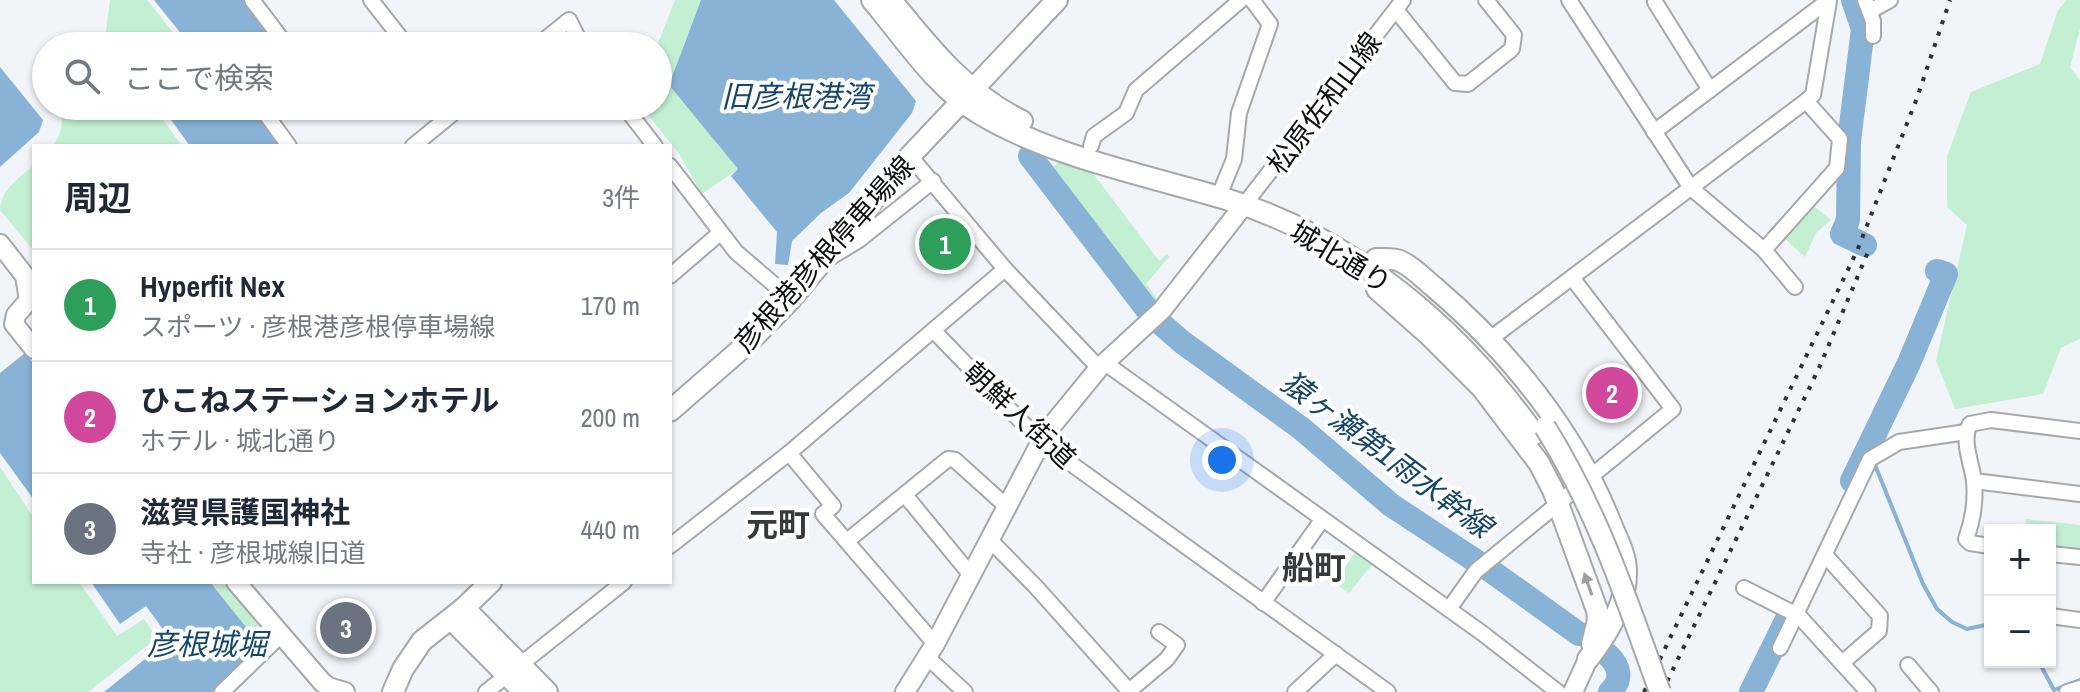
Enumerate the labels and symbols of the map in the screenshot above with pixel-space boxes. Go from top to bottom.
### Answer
street label: 松原佐和山線 [1258,24,1390,182]
water label: 旧彦根港湾 [721,76,876,116]
street label: 彦根港彦根停車場線 [726,148,922,360]
street label: 城北通り [1283,212,1399,302]
pin: 1 [919,214,971,274]
street label: 朝鮮人街道 [956,353,1084,477]
water label: 猿ヶ瀬第1雨水幹線 [1274,362,1504,549]
pin: 2 [1586,363,1638,423]
your location [1202,440,1242,480]
district label: 元町 [746,503,810,546]
district label: 船町 [1282,546,1346,589]
one-way arrow [1581,571,1593,595]
pin: 3 [320,598,372,658]
water label: 彦根城堀 [147,624,271,664]

